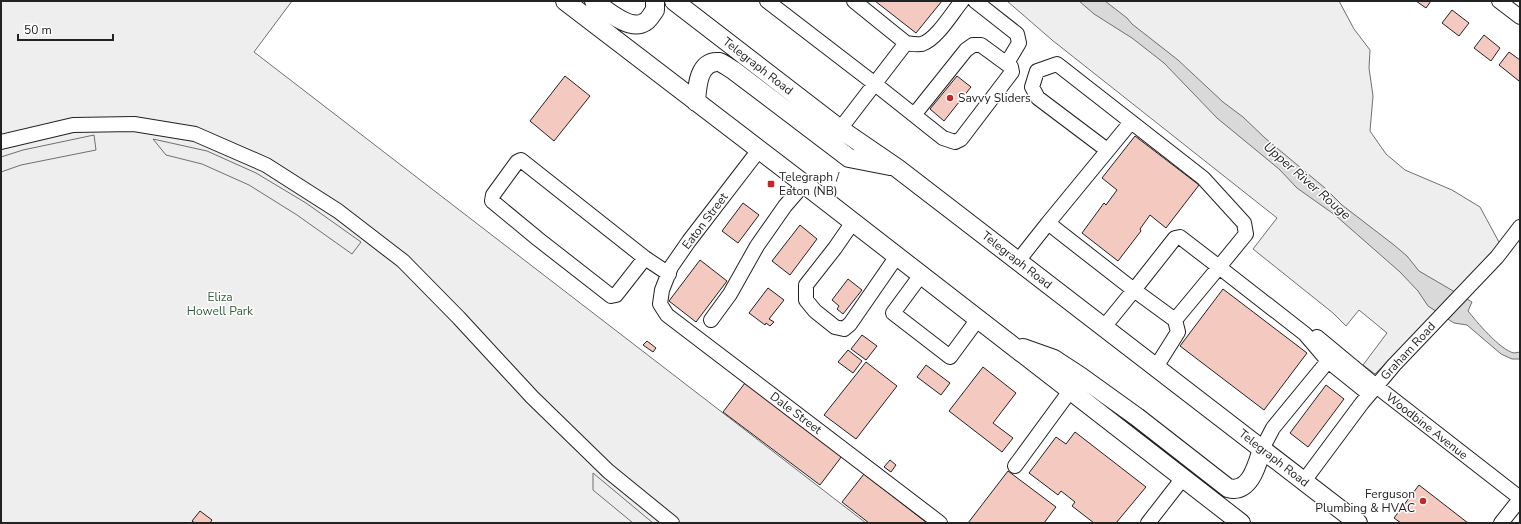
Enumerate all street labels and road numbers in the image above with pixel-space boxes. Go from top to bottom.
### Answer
street label: Telegraph Road [720,34,796,98]
street label: Eaton Street [679,189,732,252]
street label: Telegraph Road [979,228,1055,292]
street label: Graham Road [1377,319,1439,383]
street label: Dale Street [767,388,826,438]
street label: Woodbine Avenue [1383,389,1471,463]
street label: Telegraph Road [1236,426,1312,490]

